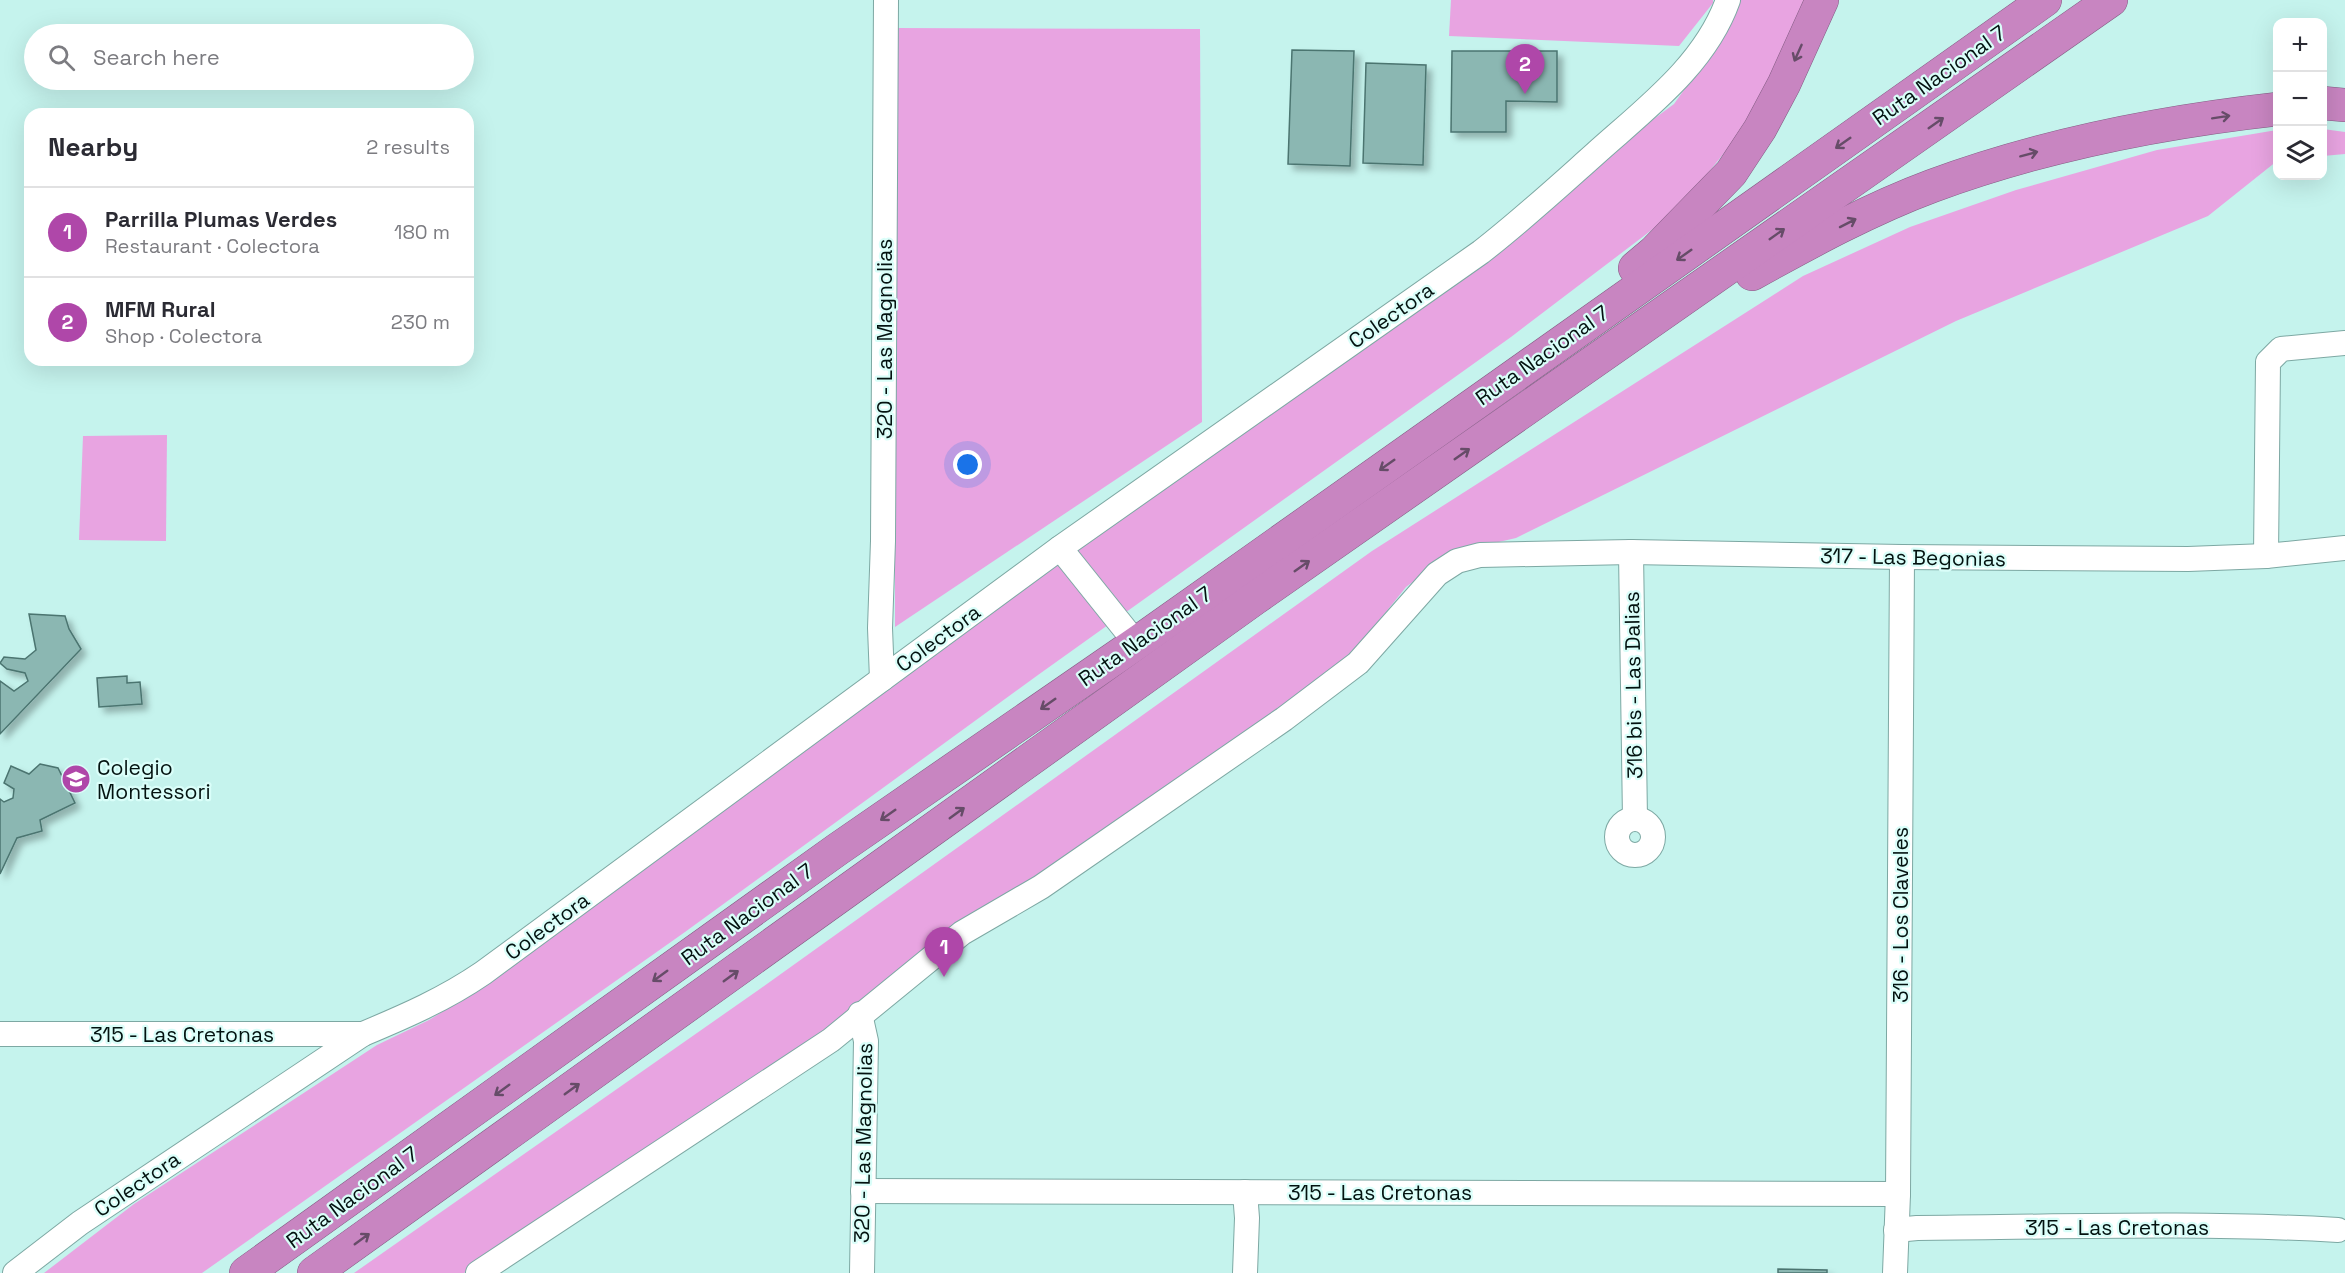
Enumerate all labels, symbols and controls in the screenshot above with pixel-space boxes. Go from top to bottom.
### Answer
map controls [2273,18,2327,180]
button: + [2273,18,2327,72]
street label: Ruta Nacional 7 [1867,19,2011,131]
search box [24,24,474,90]
icon: search [45,41,78,74]
text: Search here [93,43,220,71]
pin: 2 [1506,44,1544,94]
one-way arrow [1792,44,1803,62]
button: − [2273,72,2327,126]
one-way arrow [2210,111,2230,122]
one-way arrow [1928,117,1944,129]
button: layers [2273,126,2327,180]
text: Nearby [48,130,138,164]
text: 2 results [366,134,450,160]
one-way arrow [1835,137,1852,149]
one-way arrow [2020,148,2039,160]
text: Parrilla Plumas Verdes [105,205,337,233]
one-way arrow [1838,217,1856,229]
text: 1 [63,219,72,245]
text: 180 m [394,219,450,245]
one-way arrow [1768,228,1784,240]
text: Restaurant · Colectora [105,233,320,259]
street label: 320 - Las Magnolias [871,239,898,439]
one-way arrow [1676,249,1692,261]
street label: Colectora [1343,276,1439,354]
text: MFM Rural [105,295,216,323]
street label: Ruta Nacional 7 [1470,299,1614,411]
text: 2 [62,309,73,335]
text: 230 m [391,309,450,335]
text: Shop · Colectora [105,323,262,349]
one-way arrow [1453,448,1469,460]
your location [953,450,982,479]
one-way arrow [1380,459,1396,471]
street label: 317 - Las Begonias [1820,542,2006,572]
one-way arrow [1293,560,1309,572]
street label: Ruta Nacional 7 [1073,580,1217,692]
street label: 316 bis - Las Dalias [1618,591,1648,779]
street label: Colectora [890,598,986,678]
one-way arrow [1040,698,1057,710]
place label: Colegio Montessori [97,754,211,805]
school or university icon: Colegio Montessori [60,763,92,795]
one-way arrow [949,807,965,819]
one-way arrow [880,809,896,821]
street label: 316 - Los Claveles [1887,827,1914,1003]
street label: Ruta Nacional 7 [676,857,819,971]
street label: Colectora [499,886,595,966]
pin: 1 [924,928,964,977]
one-way arrow [653,970,669,982]
one-way arrow [722,970,738,982]
street label: 315 - Las Cretonas [90,1021,274,1048]
street label: 320 - Las Magnolias [848,1043,878,1243]
one-way arrow [563,1083,579,1095]
one-way arrow [494,1084,510,1096]
street label: Ruta Nacional 7 [281,1140,424,1254]
street label: Colectora [89,1145,185,1223]
street label: 315 - Las Cretonas [1288,1179,1472,1206]
street label: 315 - Las Cretonas [2025,1214,2209,1241]
one-way arrow [353,1233,370,1245]

